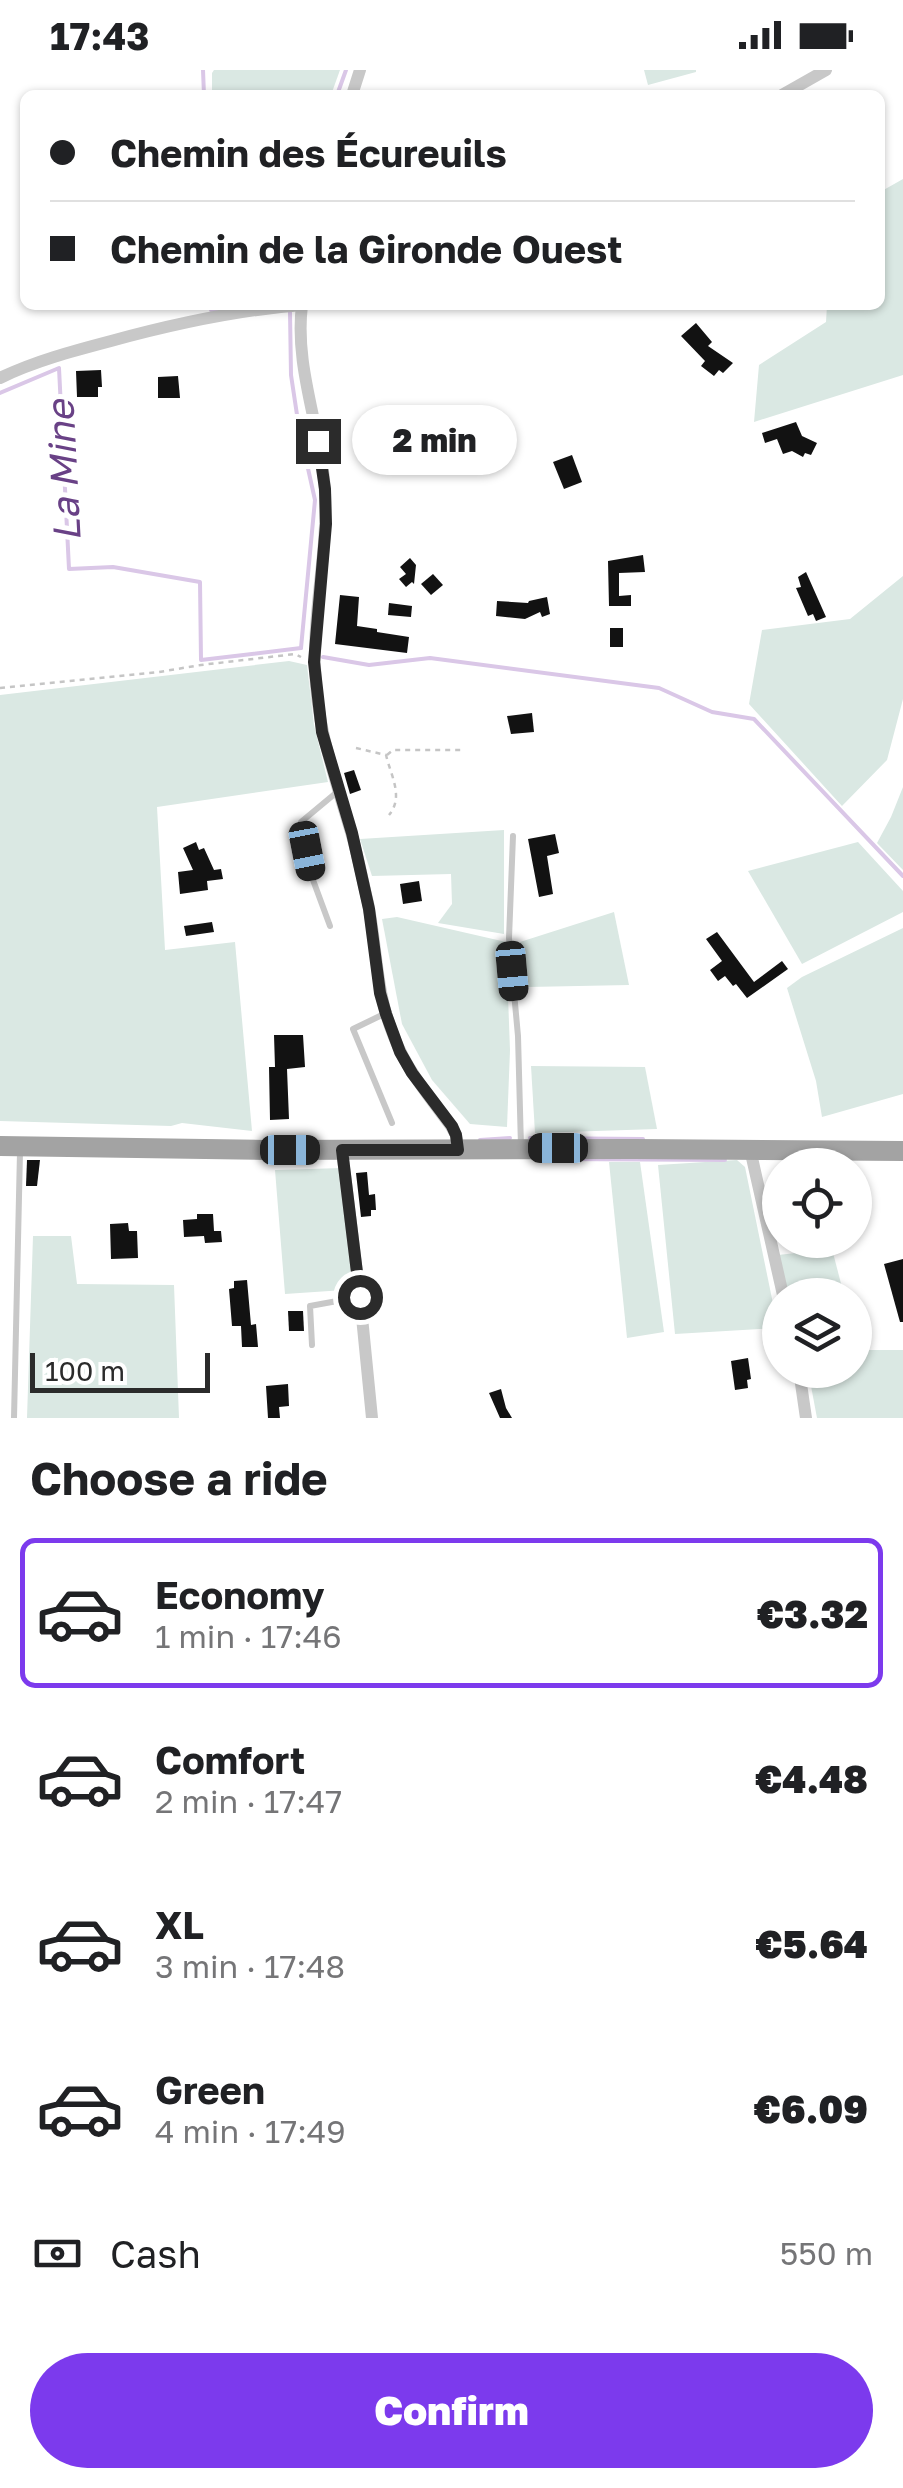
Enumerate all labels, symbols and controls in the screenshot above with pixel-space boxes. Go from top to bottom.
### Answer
text: 17:43 [50,13,149,58]
text: Chemin des Écureuils [110,130,507,175]
text: Chemin de la Gironde Ouest [110,226,622,271]
water label: La Mine [36,396,89,543]
callout: 2 min [353,406,518,476]
route end [296,419,341,464]
text: 2 min [392,421,477,459]
car [287,819,327,883]
car [494,940,530,1002]
car [528,1133,588,1163]
car [260,1135,320,1165]
map controls [762,1148,872,1388]
button: locate [762,1148,872,1258]
route start [338,1275,383,1320]
button: layers [762,1278,872,1388]
scale bar [30,1348,210,1392]
text: 100 m [45,1354,125,1387]
text: Choose a ride [30,1451,328,1505]
icon: car [35,1568,125,1658]
text: Economy [155,1572,324,1617]
text: €3.32 [757,1591,868,1636]
text: 1 min · 17:46 [155,1617,342,1655]
icon: car [35,1733,125,1823]
text: Comfort [155,1737,305,1782]
text: €4.48 [755,1756,868,1801]
text: 2 min · 17:47 [155,1782,342,1820]
icon: car [35,1898,125,1988]
text: XL [155,1902,204,1947]
text: €5.64 [755,1921,868,1966]
text: 3 min · 17:48 [155,1947,345,1985]
icon: car [35,2063,125,2153]
text: Green [155,2067,265,2112]
text: €6.09 [754,2086,868,2131]
text: 4 min · 17:49 [155,2112,346,2150]
icon: cash [30,2226,85,2281]
text: Cash [110,2231,201,2276]
text: 550 m [780,2234,873,2272]
button: Confirm [30,2353,873,2468]

